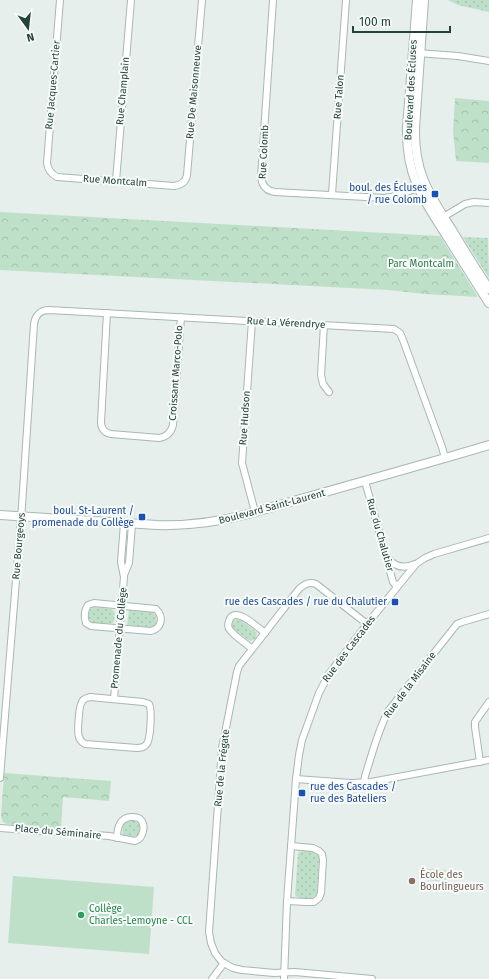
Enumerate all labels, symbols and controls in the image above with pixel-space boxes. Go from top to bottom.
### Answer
north arrow [8,8,48,48]
scale bar [353,8,450,34]
text: 100 m [359,15,391,29]
text: N [25,30,36,44]
street label: Boulevard des Écluses [400,39,420,141]
street label: Rue Jacques-Cartier [43,40,63,130]
street label: Rue De Maisonneuve [184,44,204,140]
street label: Rue Champlain [114,56,132,126]
street label: Rue Talon [331,74,347,120]
street label: Rue Colomb [257,124,271,180]
street label: Rue Montcalm [82,173,148,189]
place label: boul. des Écluses / rue Colomb [349,180,427,206]
marker: boul. des Écluses / rue Colomb [430,189,440,199]
park label: Parc Montcalm [388,258,454,270]
street label: Rue La Vérendrye [246,315,326,331]
street label: Croissant Marco-Polo [167,325,185,421]
street label: Rue Hudson [237,390,253,446]
street label: Boulevard Saint-Laurent [217,487,327,527]
street label: Rue du Chalutier [364,497,396,573]
place label: boul. St-Laurent / promenade du Collège [32,505,134,529]
street label: Rue Bourgeoys [10,512,28,580]
marker: boul. St-Laurent / promenade du Collège [137,512,147,522]
street label: Promenade du Collège [109,587,129,689]
place label: rue des Cascades / rue du Chalutier [225,596,387,608]
marker: rue des Cascades / rue du Chalutier [390,597,400,607]
street label: Rue des Cascades [320,613,378,685]
street label: Rue de la Misaine [381,650,439,720]
street label: Rue de la Frégate [212,729,232,807]
place label: rue des Cascades / rue des Bateliers [310,781,396,805]
marker: rue des Cascades / rue des Bateliers [297,788,307,798]
street label: Place du Séminaire [14,822,102,842]
place label: École des Bourlingueurs [420,867,484,893]
marker: École des Bourlingueurs [407,876,417,886]
place label: Collège Charles-Lemoyne - CCL [89,903,193,927]
marker: Collège Charles-Lemoyne - CCL [76,910,86,920]

